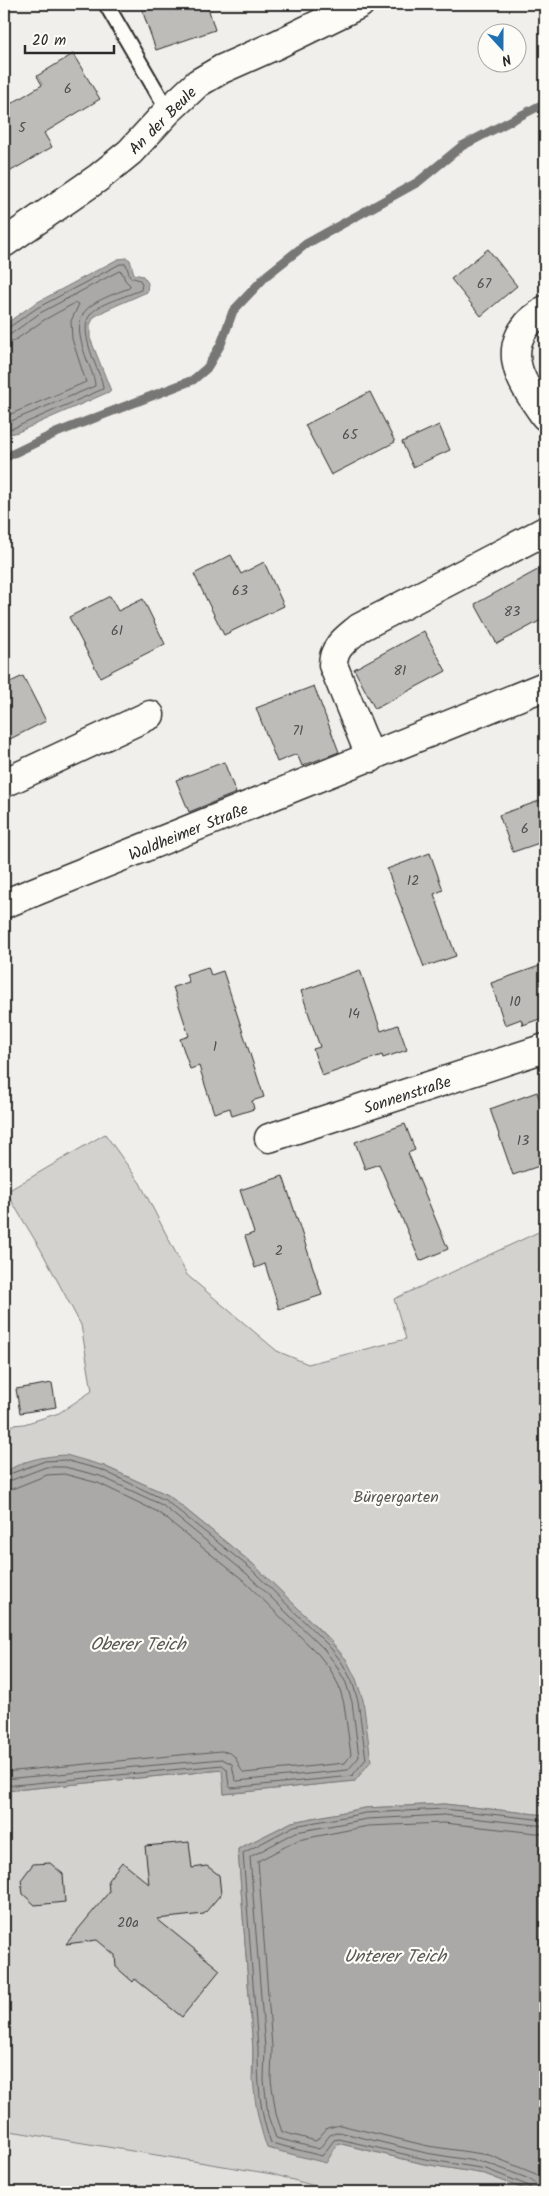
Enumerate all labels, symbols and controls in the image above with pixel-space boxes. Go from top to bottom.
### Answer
scale bar [25,22,114,54]
north arrow [476,22,526,72]
text: 20 m [32,29,66,53]
text: N [498,47,514,71]
house number: 6 [64,78,72,100]
street label: An der Beule [123,81,203,161]
house number: 5 [18,117,27,139]
house number: 67 [477,273,492,295]
house number: 65 [342,424,359,446]
house number: 63 [232,580,248,602]
house number: 83 [504,601,520,623]
house number: 61 [111,620,123,642]
house number: 81 [394,660,406,682]
house number: 71 [293,720,303,742]
street label: Waldheimer Straße [125,797,252,868]
house number: 6 [521,818,529,840]
house number: 12 [407,870,419,892]
house number: 10 [509,991,521,1013]
house number: 14 [348,1003,360,1025]
house number: 1 [213,1036,217,1058]
street label: Sonnenstraße [360,1069,455,1121]
house number: 13 [517,1130,529,1152]
house number: 2 [275,1240,283,1262]
park label: Bürgergarten [353,1485,439,1510]
water label: Oberer Teich [90,1631,187,1660]
house number: 20a [117,1912,139,1934]
water label: Unterer Teich [344,1943,448,1972]

